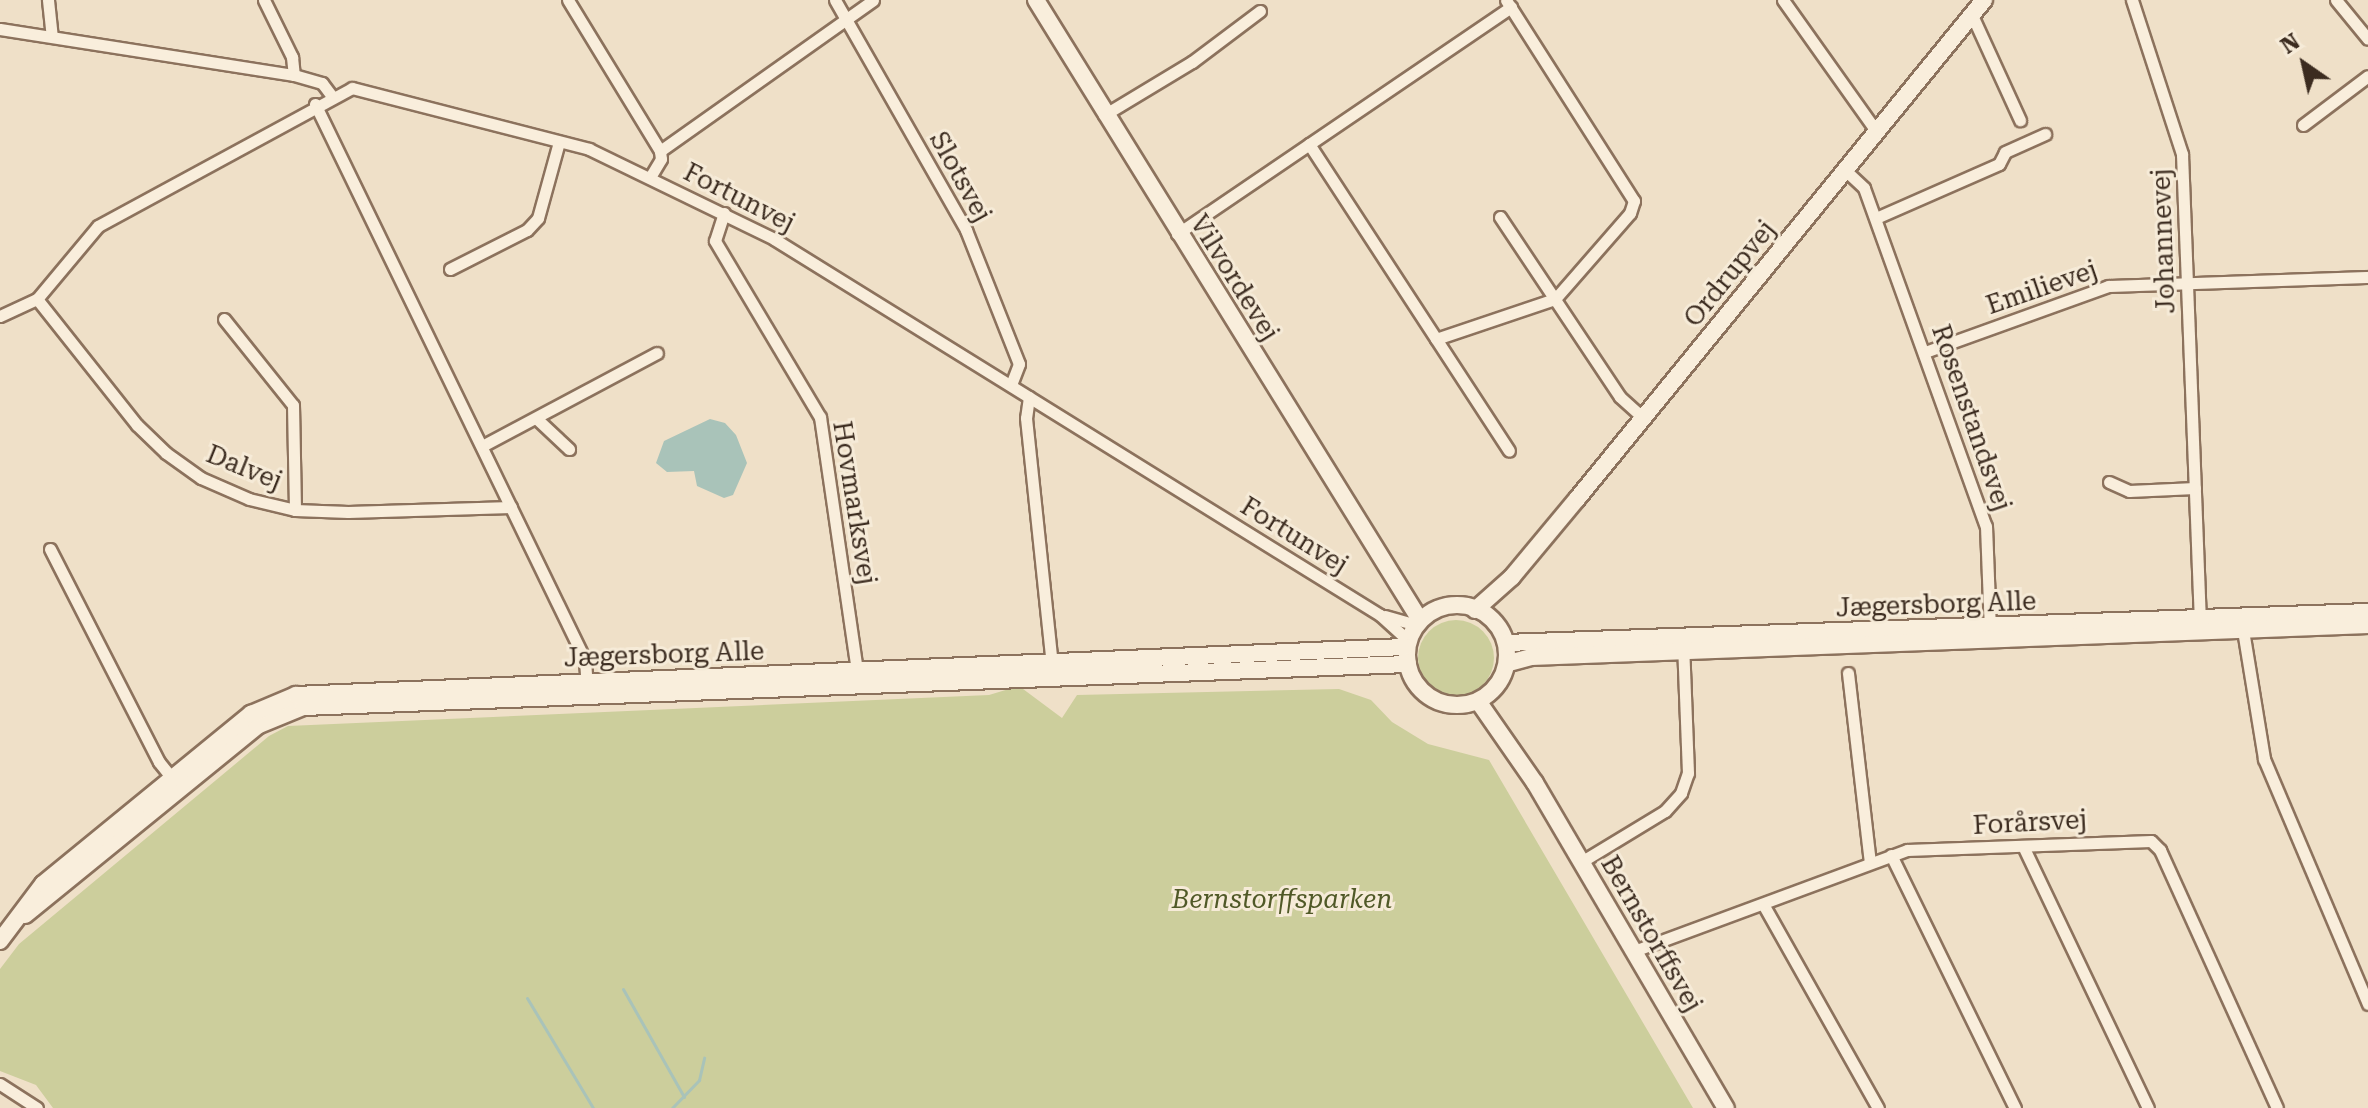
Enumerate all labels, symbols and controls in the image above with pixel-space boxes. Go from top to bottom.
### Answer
north arrow [2264,24,2344,104]
text: N [2276,29,2304,59]
street label: Slotsvej [922,126,998,228]
street label: Fortunvej [678,157,800,239]
street label: Johannevej [2146,168,2182,314]
street label: Vilvordevej [1183,209,1285,347]
street label: Ordrupvej [1678,215,1782,333]
street label: Emilievej [1982,254,2102,322]
street label: Rosenstandsvej [1925,321,2017,515]
street label: Hovmarksvej [826,419,882,587]
street label: Dalvej [202,439,286,497]
street label: Fortunvej [1235,491,1353,581]
street label: Jægersborg Alle [1835,586,2037,624]
street label: Jægersborg Alle [563,636,765,674]
street label: Forårsvej [1972,804,2088,842]
street label: Bernstorffsvej [1594,850,1708,1018]
park label: Bernstorffsparken [1172,884,1392,916]

